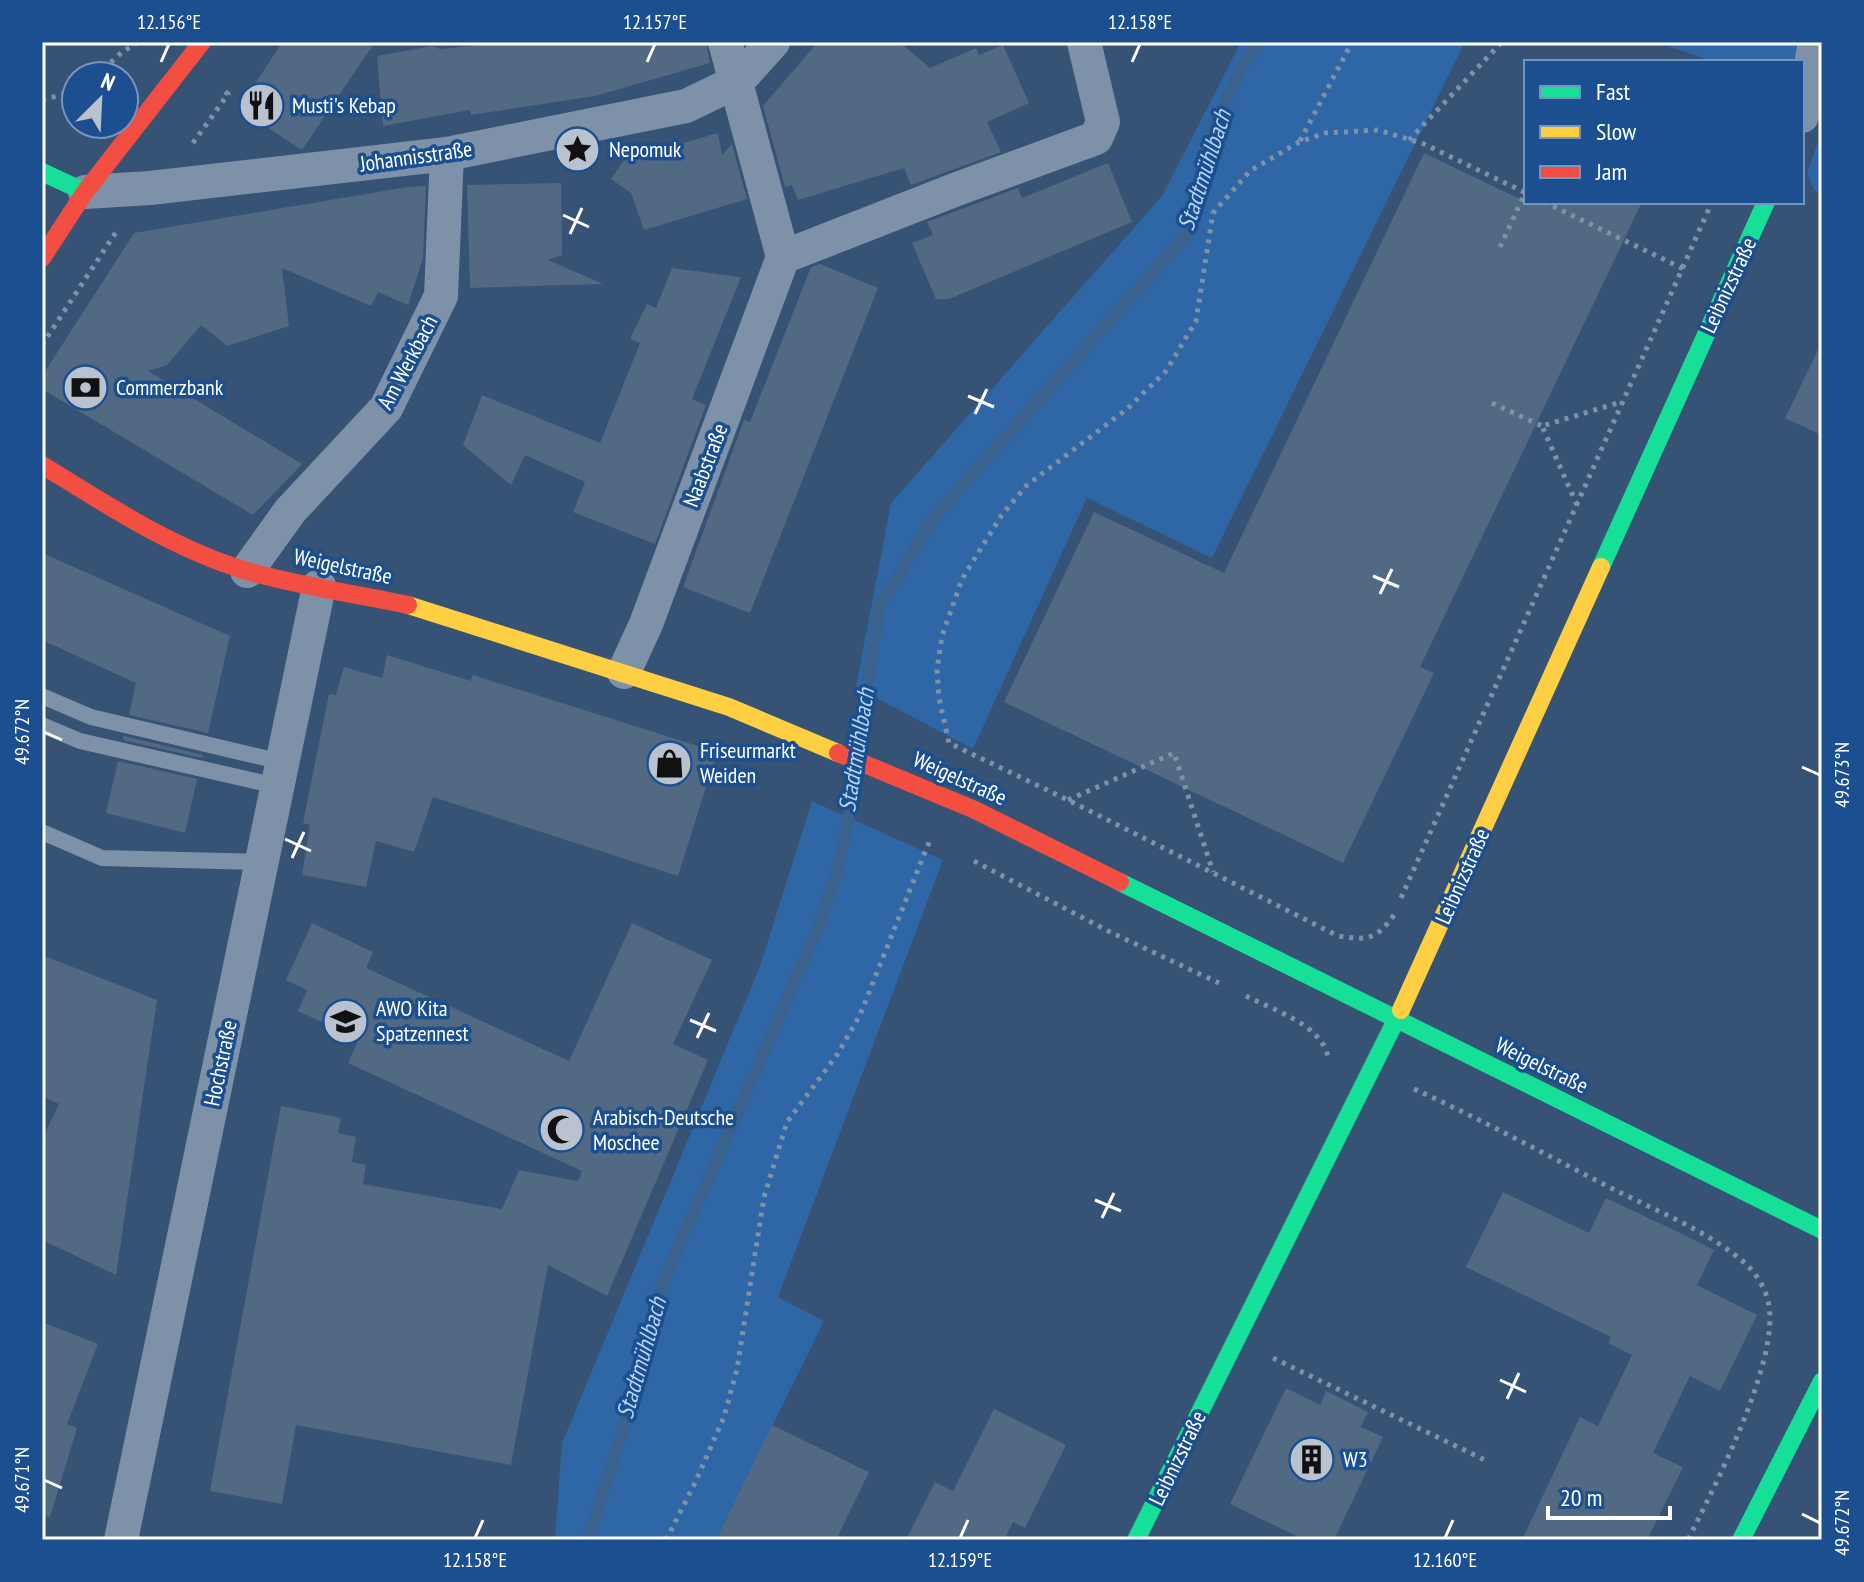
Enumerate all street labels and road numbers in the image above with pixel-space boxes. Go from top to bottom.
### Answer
street label: Johannisstraße [357,134,474,178]
street label: Leibnizstraße [1694,233,1762,337]
street label: Am Werkbach [371,310,443,414]
street label: Naabstraße [676,419,734,511]
street label: Weigelstraße [291,542,395,590]
street label: Weigelstraße [909,745,1011,811]
street label: Leibnizstraße [1428,824,1496,928]
street label: Hochstraße [197,1018,243,1108]
street label: Weigelstraße [1491,1031,1593,1099]
street label: Leibnizstraße [1142,1406,1212,1510]

